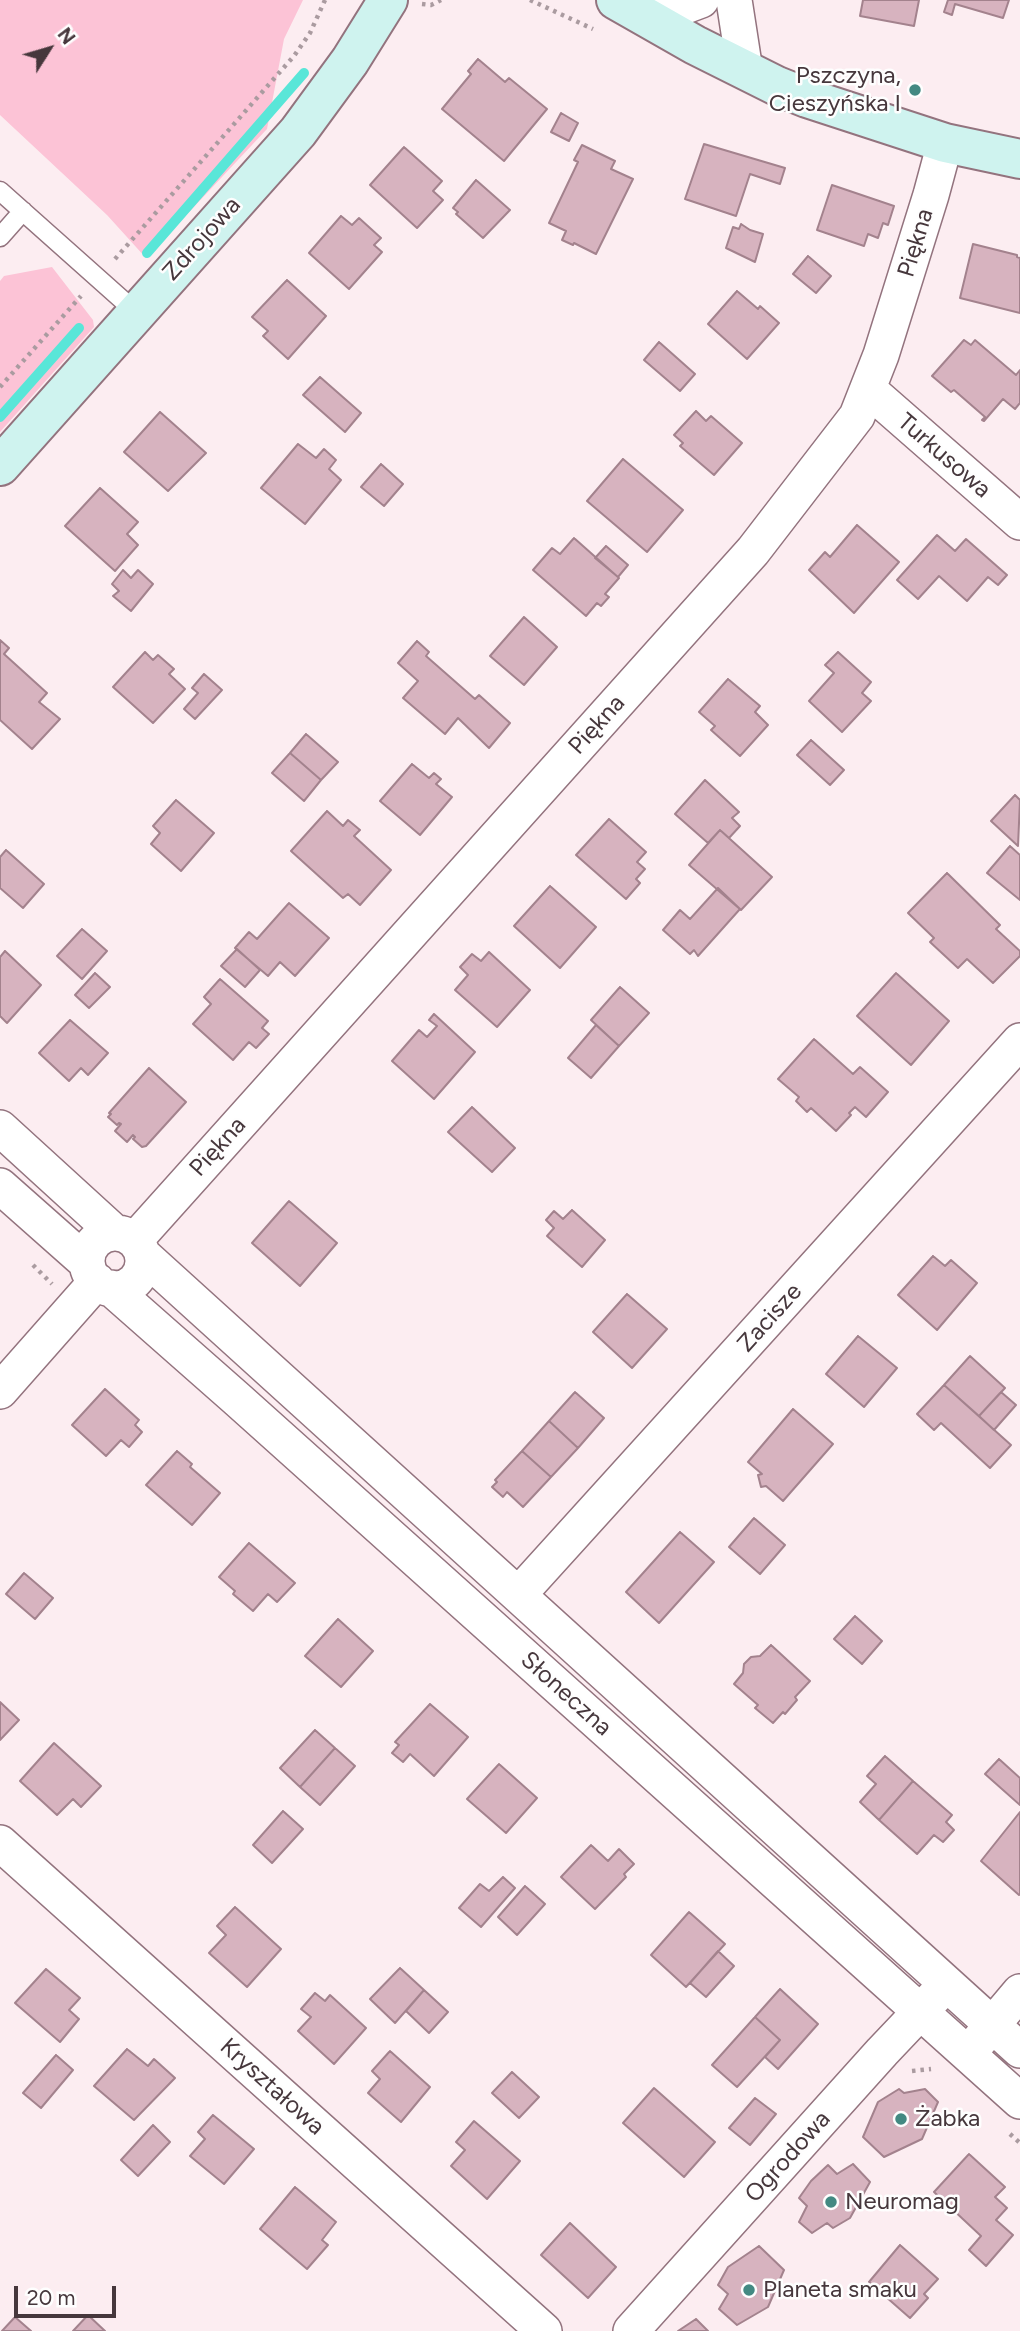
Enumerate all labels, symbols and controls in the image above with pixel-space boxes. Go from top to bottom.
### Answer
north arrow [14,14,84,84]
text: N [53,23,80,49]
place label: Pszczyna, Cieszyńska I [769,62,901,118]
marker: Pszczyna, Cieszyńska I [907,82,923,98]
street label: Zdrojowa [157,191,247,287]
street label: Piękna [892,205,940,281]
street label: Turkusowa [891,408,997,504]
street label: Piękna [563,689,631,761]
street label: Piękna [184,1111,252,1183]
street label: Zacisze [732,1278,808,1358]
street label: Słoneczna [515,1646,617,1742]
street label: Kryształowa [214,2033,330,2141]
street label: Ogrodowa [739,2105,837,2209]
place label: Żabka [915,2105,980,2133]
marker: Żabka [893,2111,909,2127]
place label: Neuromag [845,2188,959,2216]
marker: Neuromag [823,2194,839,2210]
scale bar [18,2272,119,2316]
place label: Planeta smaku [763,2276,917,2304]
marker: Planeta smaku [741,2282,757,2298]
text: 20 m [27,2285,75,2310]

